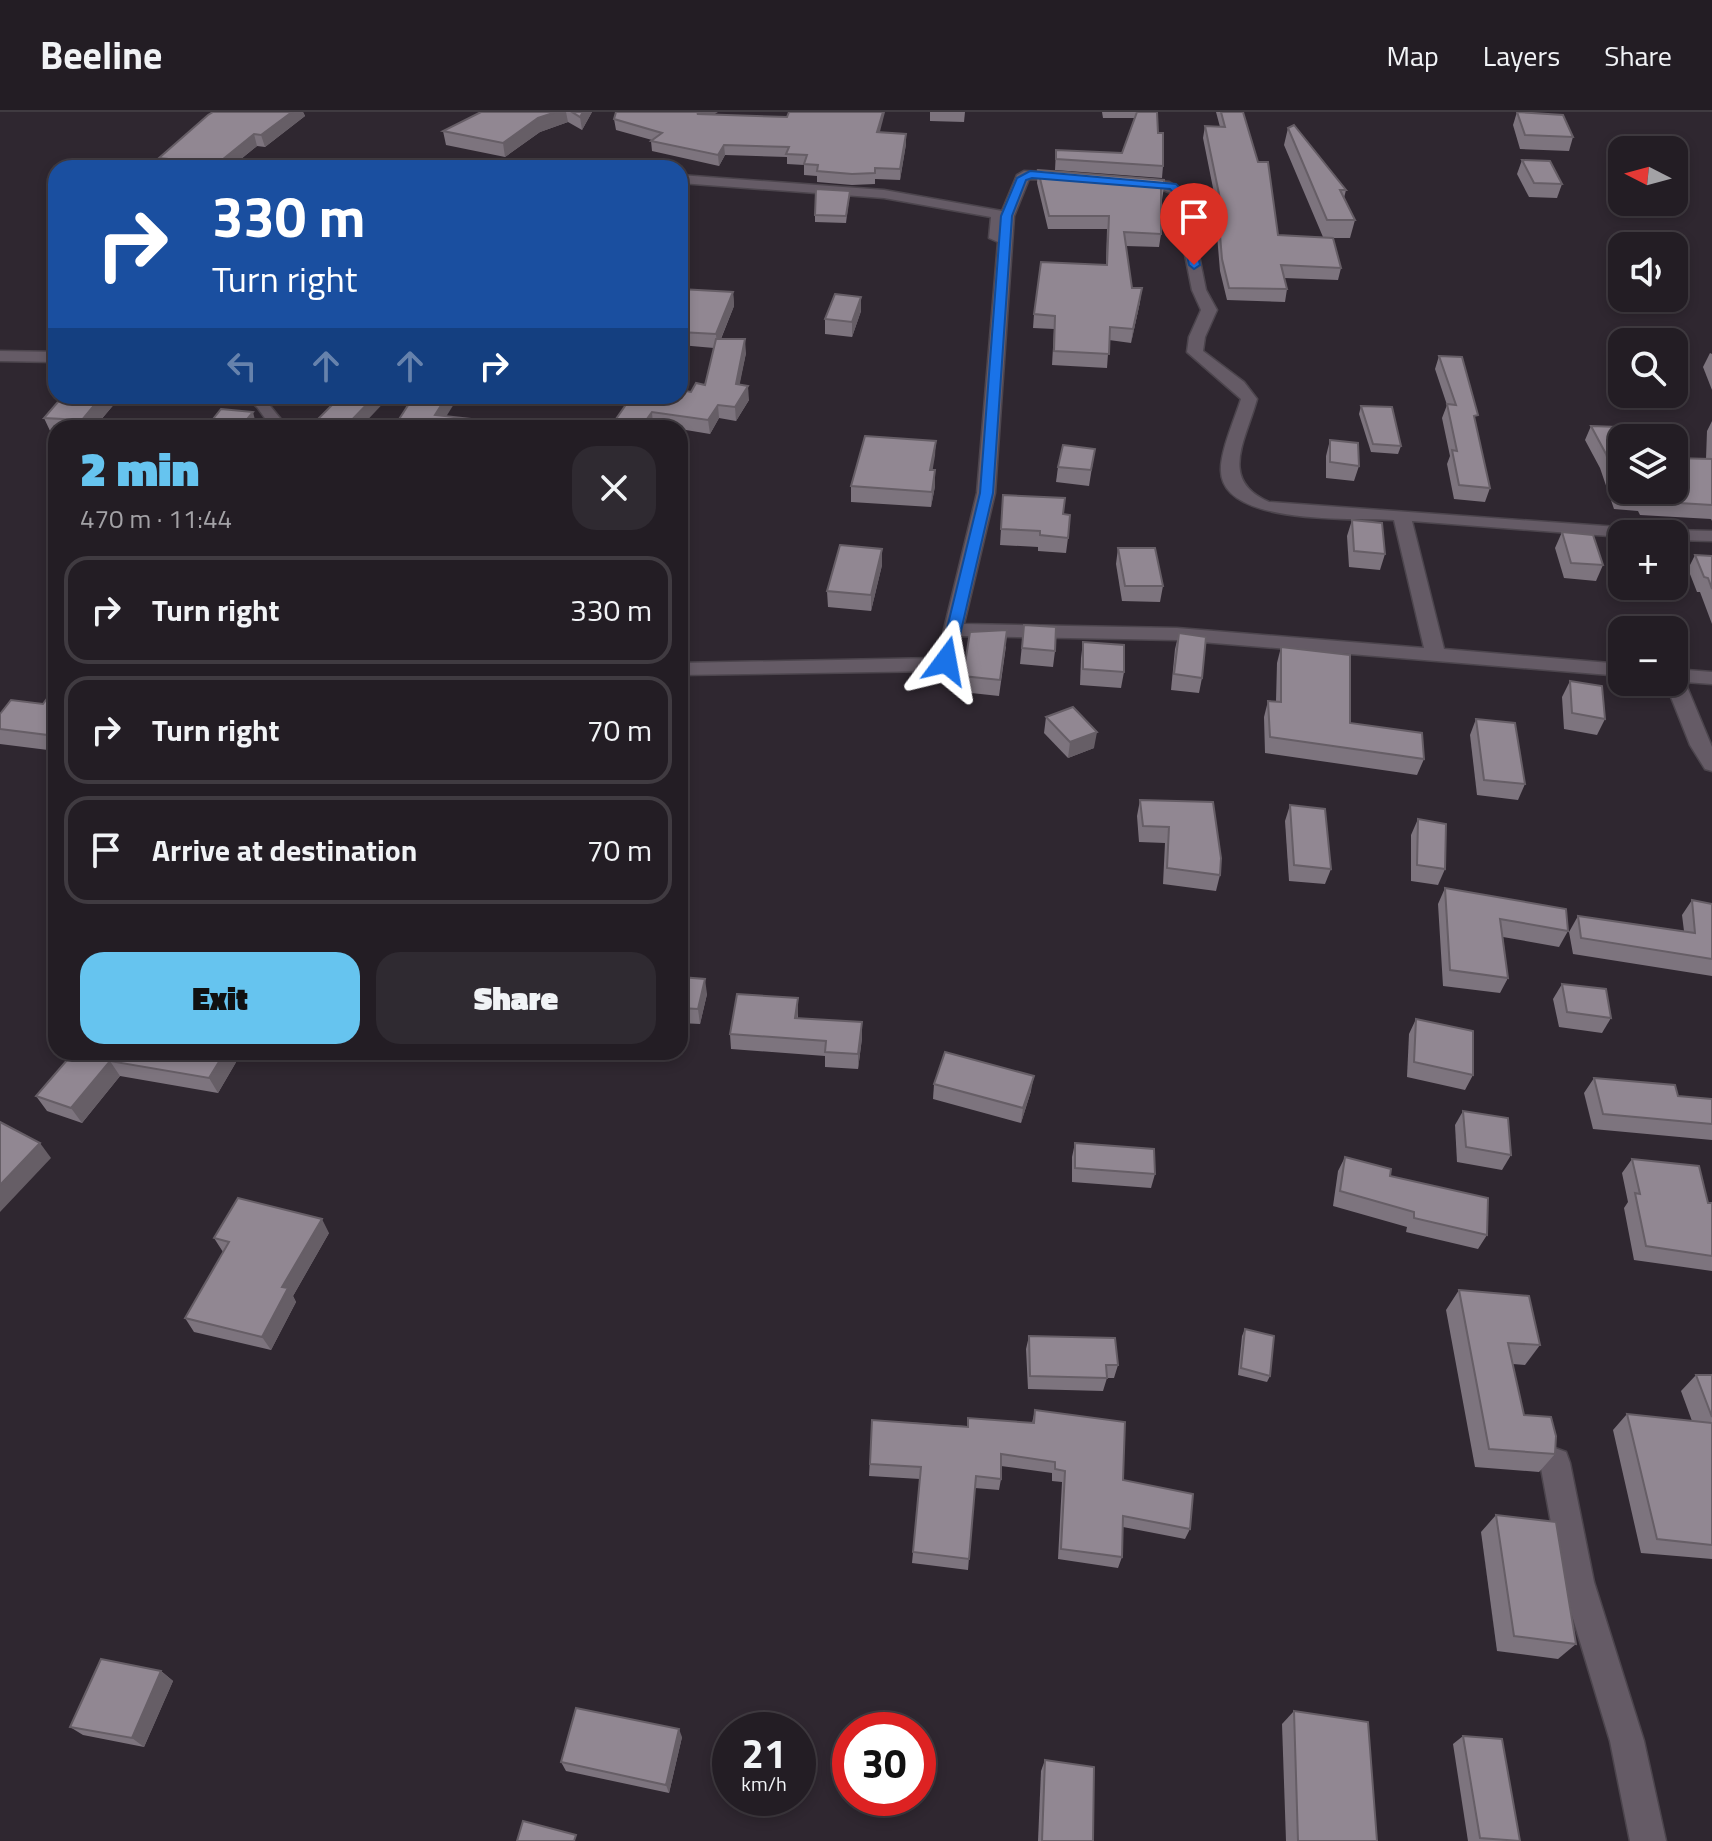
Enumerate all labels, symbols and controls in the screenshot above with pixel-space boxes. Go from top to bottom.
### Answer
text: Beeline [40,26,162,84]
text: Map [1386,34,1439,77]
text: Layers [1483,34,1560,77]
text: Share [1604,34,1672,77]
north arrow [1608,136,1688,216]
map controls [1608,136,1688,696]
text: 330 m [212,174,365,259]
pin [1160,183,1228,265]
icon: right [80,192,184,296]
icon: arrive [1172,195,1216,239]
button: sound [1608,232,1688,312]
text: Turn right [212,251,357,306]
button: search [1608,328,1688,408]
icon: left [220,344,264,388]
icon: ahead [304,344,348,388]
icon: ahead [388,344,432,388]
icon: right [472,344,516,388]
button: layers [1608,424,1688,504]
text: 2 min [80,432,199,505]
button: close [572,446,656,530]
text: 470 m · 11:44 [80,499,232,538]
button: + [1608,520,1688,600]
text: Turn right [152,587,280,633]
text: 330 m [570,587,652,633]
icon: right [84,588,128,632]
button: − [1608,616,1688,696]
position arrow [904,619,988,703]
text: Turn right [152,707,280,753]
text: 70 m [587,707,652,753]
icon: right [84,708,128,752]
text: Arrive at destination [152,827,417,873]
text: 70 m [587,827,652,873]
icon: arrive [84,828,128,872]
button: Exit [80,952,360,1044]
button: Share [376,952,656,1044]
speed limit sign: 30 [832,1712,936,1816]
text: 21 [742,1723,786,1784]
text: km/h [741,1768,787,1799]

